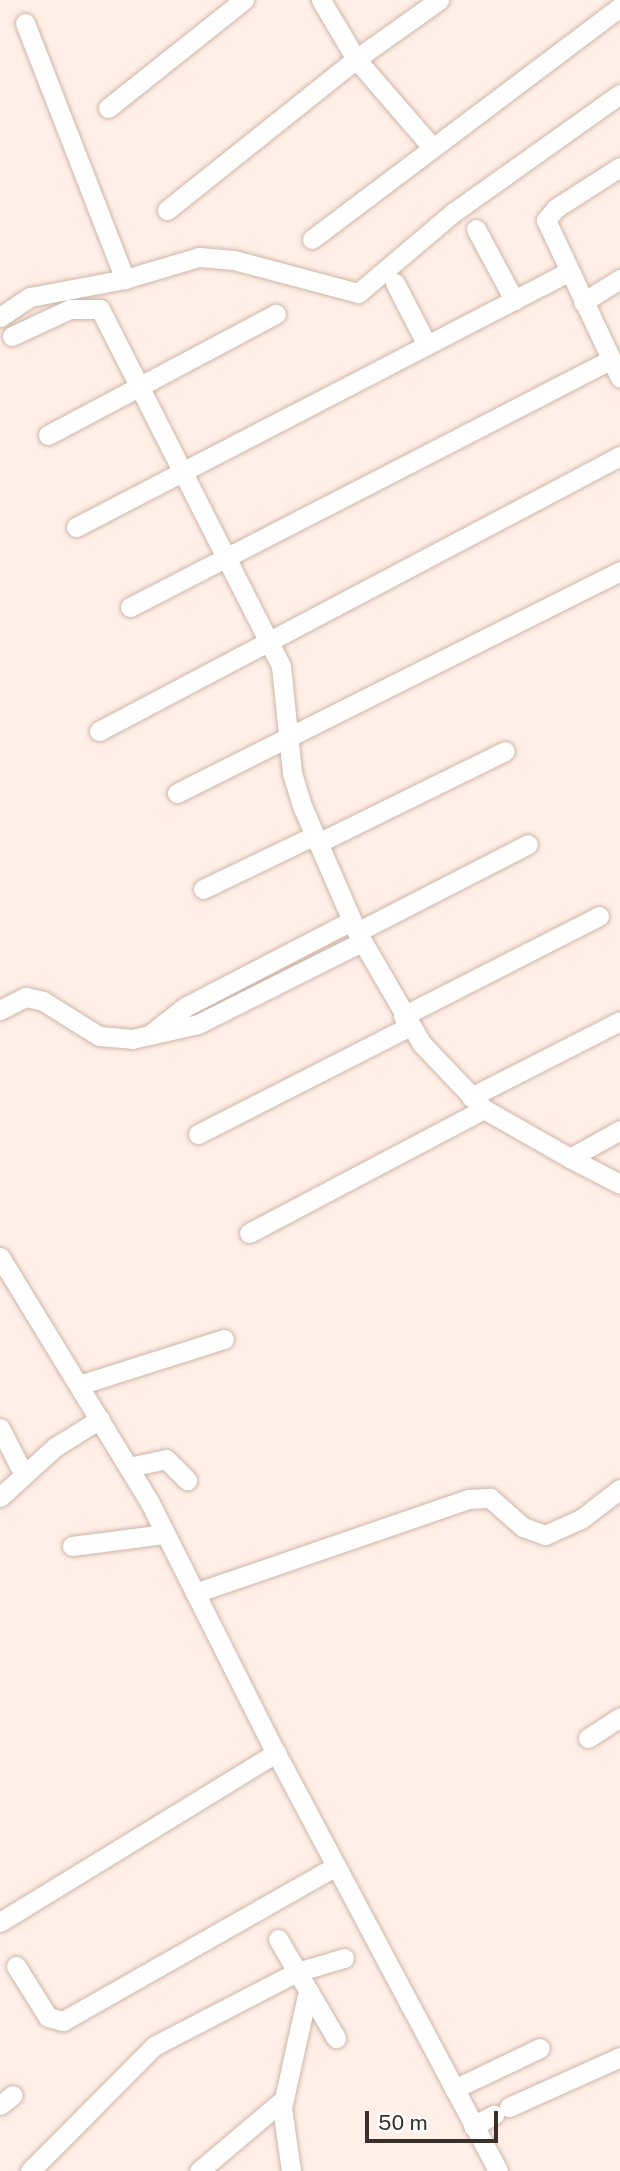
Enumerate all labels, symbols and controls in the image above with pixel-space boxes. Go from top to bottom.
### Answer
scale bar [368,2098,501,2142]
text: 50 m [378,2110,428,2135]

